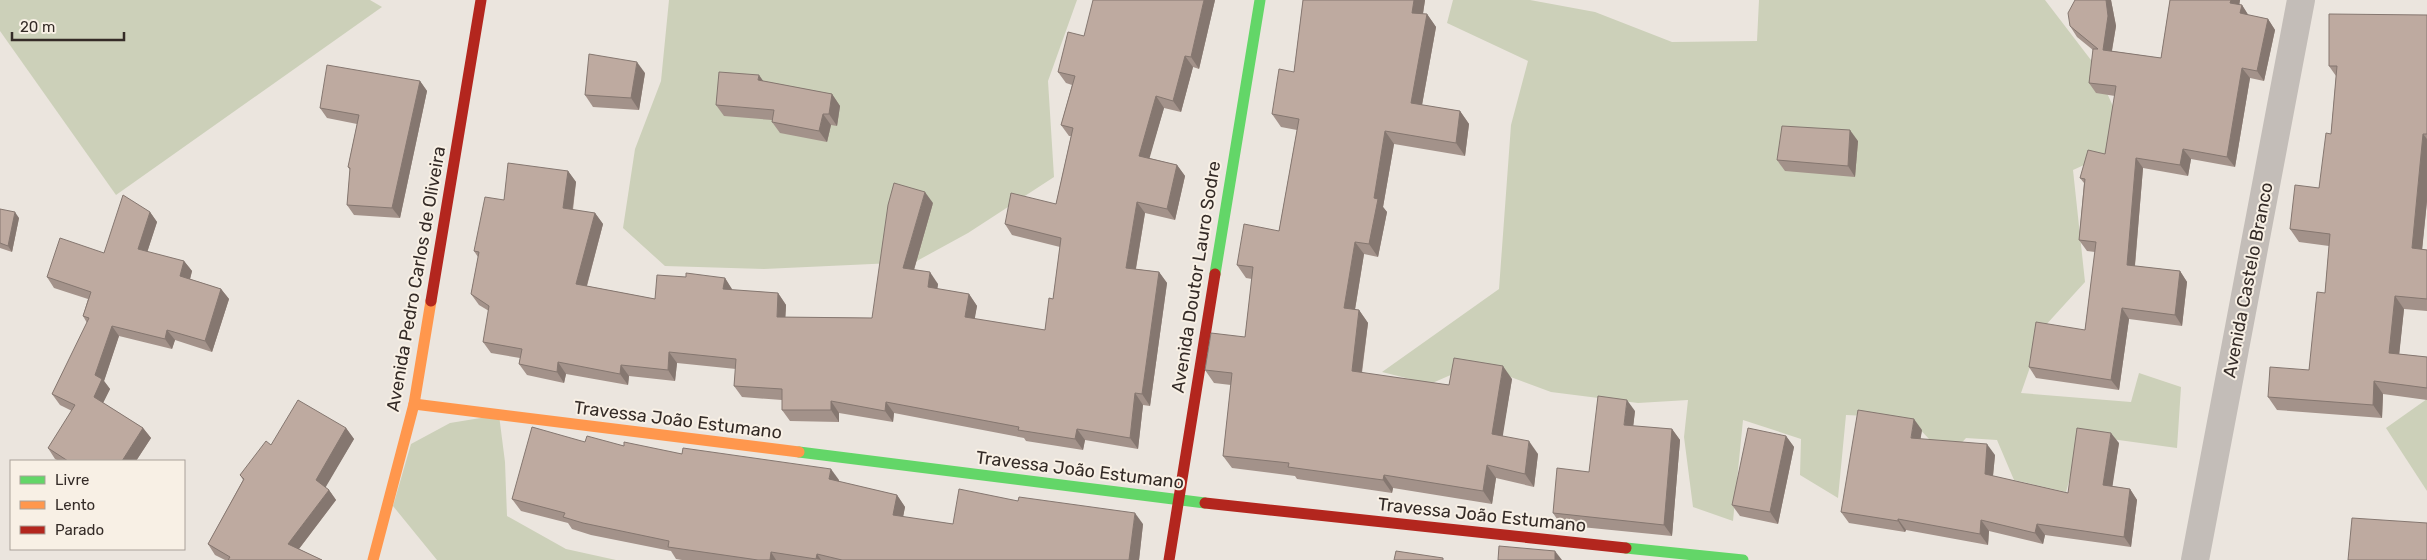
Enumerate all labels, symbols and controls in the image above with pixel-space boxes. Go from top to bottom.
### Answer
scale bar [12,10,125,42]
text: 20 m [20,18,55,36]
street label: Avenida Pedro Carlos de Oliveira [382,145,450,413]
street label: Avenida Doutor Lauro Sodre [1167,159,1225,395]
street label: Avenida Castelo Branco [2218,180,2278,380]
street label: Travessa João Estumano [573,396,783,444]
street label: Travessa João Estumano [975,446,1185,494]
legend [10,460,185,550]
text: Livre [55,471,89,489]
street label: Travessa João Estumano [1377,493,1587,537]
text: Lento [55,496,95,514]
text: Parado [55,521,104,539]

